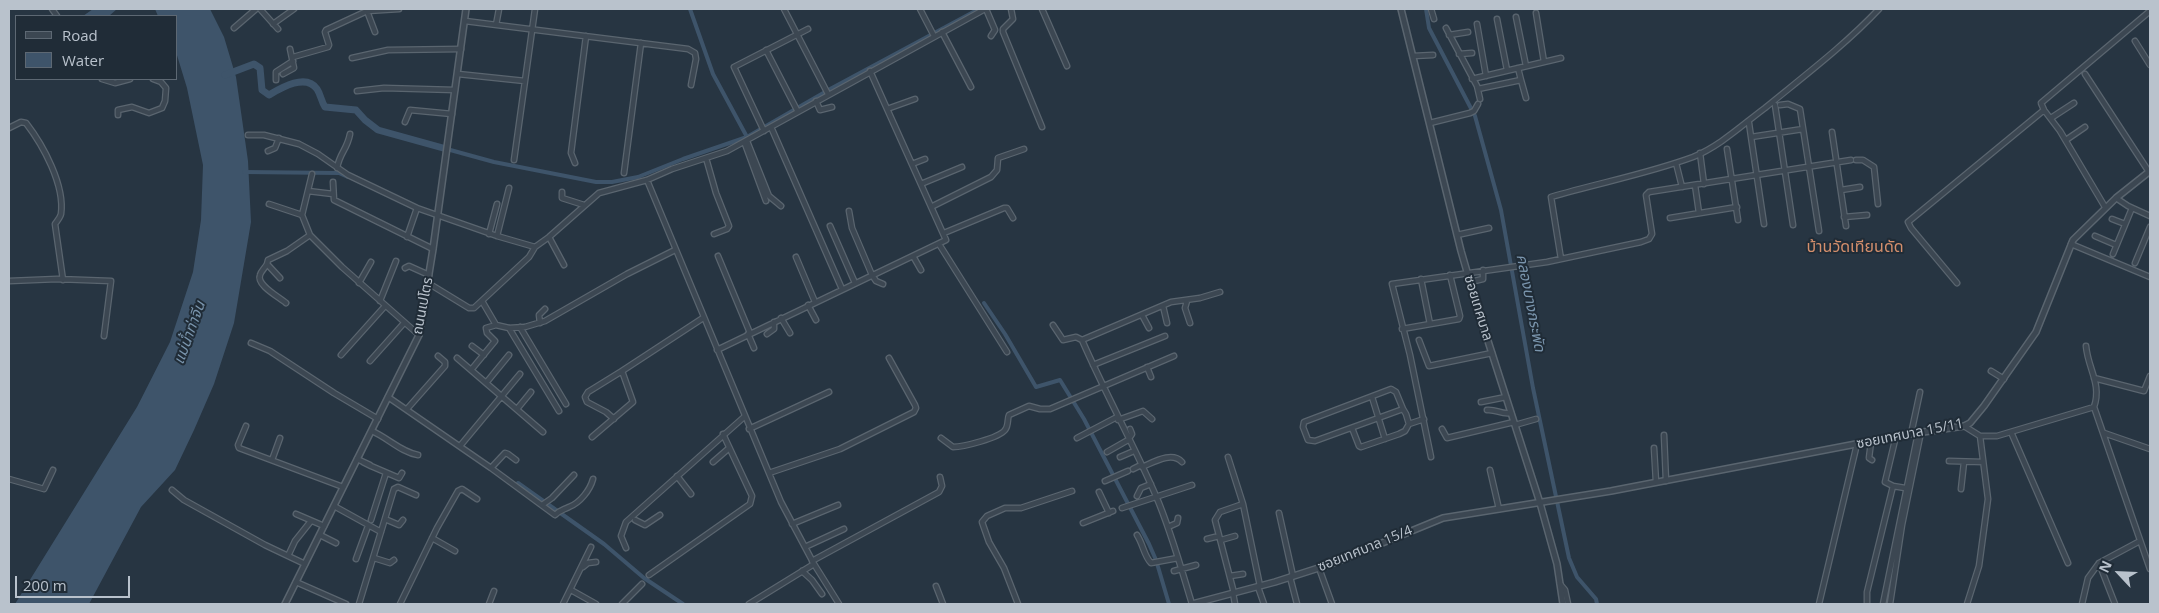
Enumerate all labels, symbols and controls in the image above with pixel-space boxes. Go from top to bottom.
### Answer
legend [15,15,178,80]
text: Road [62,25,98,45]
text: Water [62,50,104,70]
district label: บ้านวัดเทียนดัด [1806,237,1904,257]
water label: คลองบางกระพัด [1512,253,1548,353]
street label: ซอยเทศบาล [1460,273,1496,343]
street label: ถนนเปโตร [409,276,437,336]
water label: แม่น้ำท่าจีน [170,299,210,367]
street label: ซอยเทศบาล 15/11 [1855,415,1965,453]
street label: ซอยเทศบาล 15/4 [1315,522,1415,576]
north arrow [2094,548,2144,598]
text: N [2094,557,2116,576]
scale bar [18,566,132,598]
text: 200 m [23,575,67,595]

